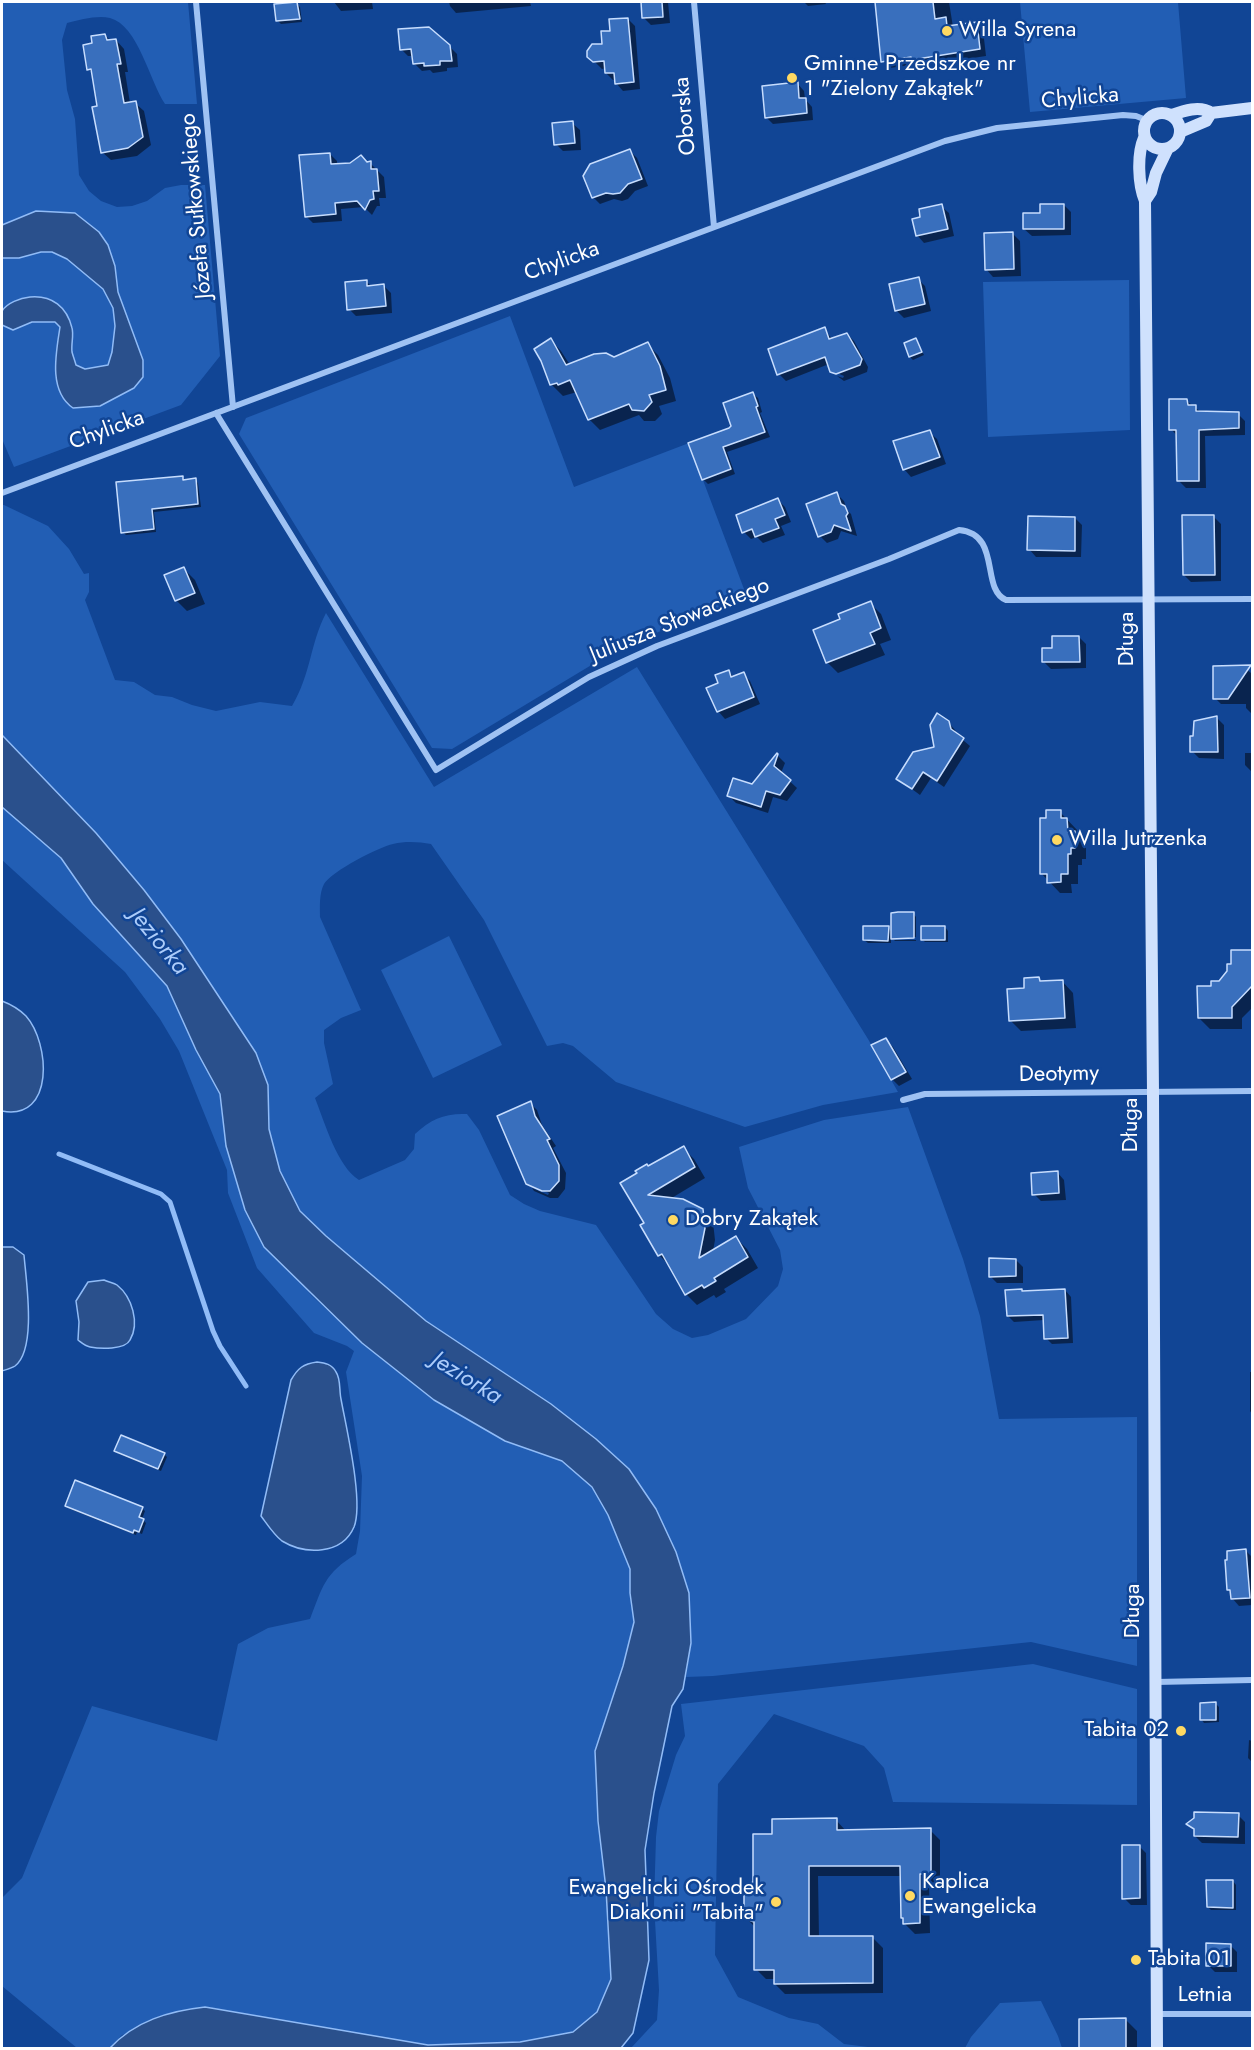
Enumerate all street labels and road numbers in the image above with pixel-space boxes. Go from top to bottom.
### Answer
street label: Oborska [669,76,703,156]
street label: Chylicka [1040,82,1120,116]
street label: Józefa Sułkowskiego [176,112,218,300]
street label: Chylicka [521,236,603,288]
street label: Chylicka [66,405,148,457]
street label: Juliusza Słowackiego [586,573,774,669]
street label: Długa [1115,612,1141,666]
street label: Deotymy [1019,1061,1099,1089]
street label: Długa [1119,1098,1145,1152]
street label: Długa [1121,1584,1147,1638]
street label: Letnia [1178,1983,1232,2009]

